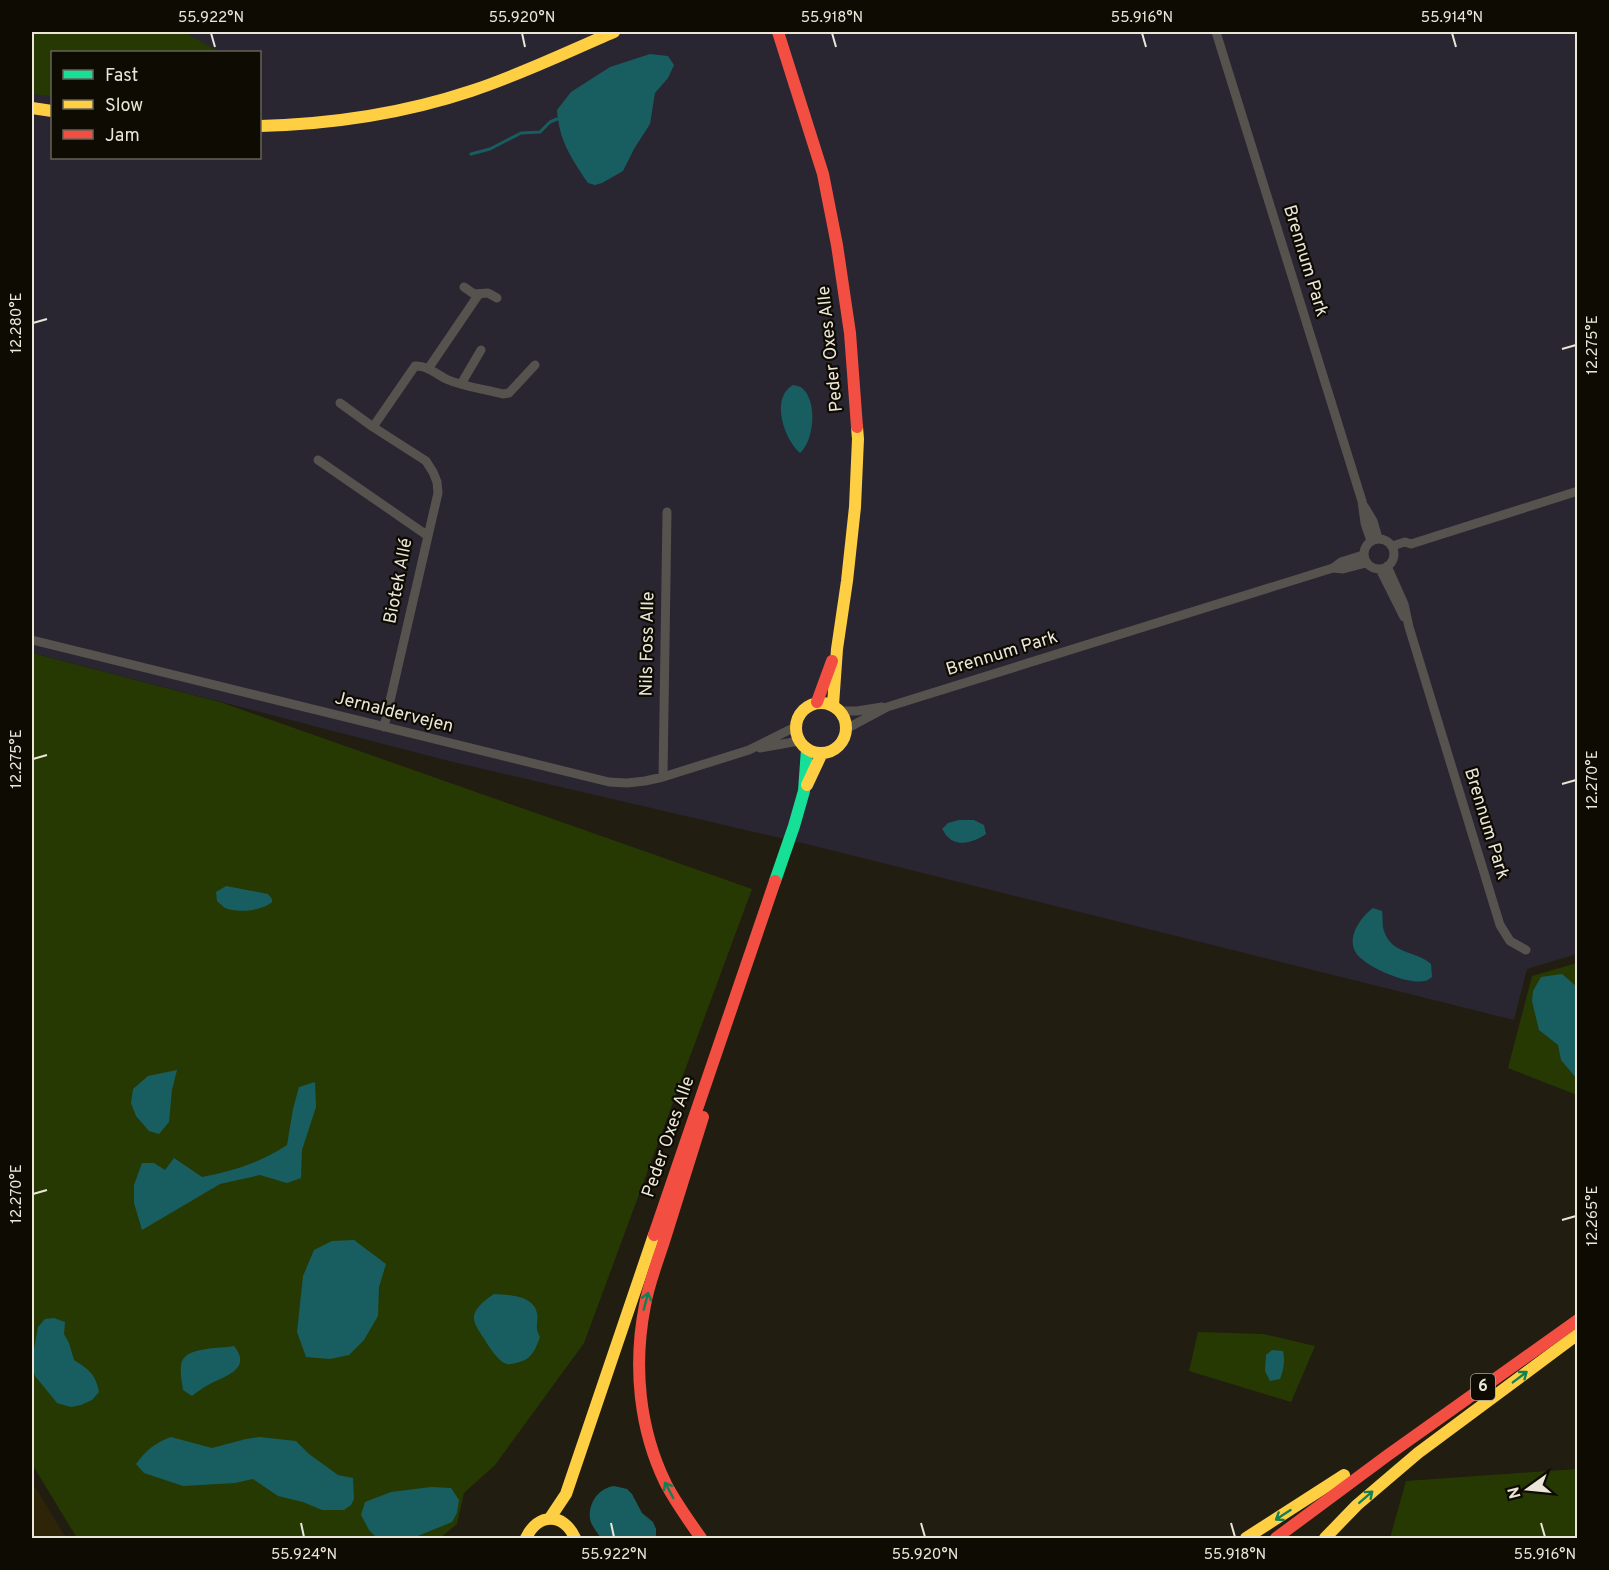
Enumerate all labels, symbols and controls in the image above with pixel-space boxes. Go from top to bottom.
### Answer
text: 55.922°N [178,9,244,28]
text: 55.920°N [489,9,555,28]
text: 55.918°N [801,9,863,28]
text: 55.916°N [1111,9,1173,28]
text: 55.914°N [1421,9,1483,28]
legend [51,51,261,159]
text: Fast [105,65,138,88]
text: Slow [105,95,143,118]
text: Jam [105,125,140,148]
street label: Brennum Park [1277,202,1333,320]
street label: Peder Oxes Alle [813,285,849,413]
text: 12.280°E [8,292,27,354]
text: 12.275°E [1584,315,1603,375]
street label: Biotek Allé [379,536,419,626]
street label: Nils Foss Alle [636,591,660,697]
street label: Brennum Park [943,626,1061,682]
street label: Jernaldervejen [332,687,456,739]
text: 12.275°E [8,729,27,789]
text: 12.270°E [1584,750,1603,810]
street label: Brennum Park [1458,765,1514,883]
street label: Peder Oxes Alle [637,1073,701,1201]
text: 12.270°E [8,1164,27,1224]
text: 12.265°E [1584,1186,1603,1246]
one-way arrow [641,1291,652,1310]
one-way arrow [1511,1371,1527,1383]
road number: 6 [1471,1374,1495,1400]
north arrow [1498,1459,1558,1519]
one-way arrow [663,1481,674,1499]
text: N [1504,1484,1527,1501]
one-way arrow [1358,1490,1373,1504]
one-way arrow [1275,1509,1292,1521]
text: 55.924°N [271,1546,337,1565]
text: 55.922°N [581,1546,647,1565]
text: 55.920°N [892,1546,958,1565]
text: 55.918°N [1204,1546,1266,1565]
text: 55.916°N [1514,1546,1576,1565]

